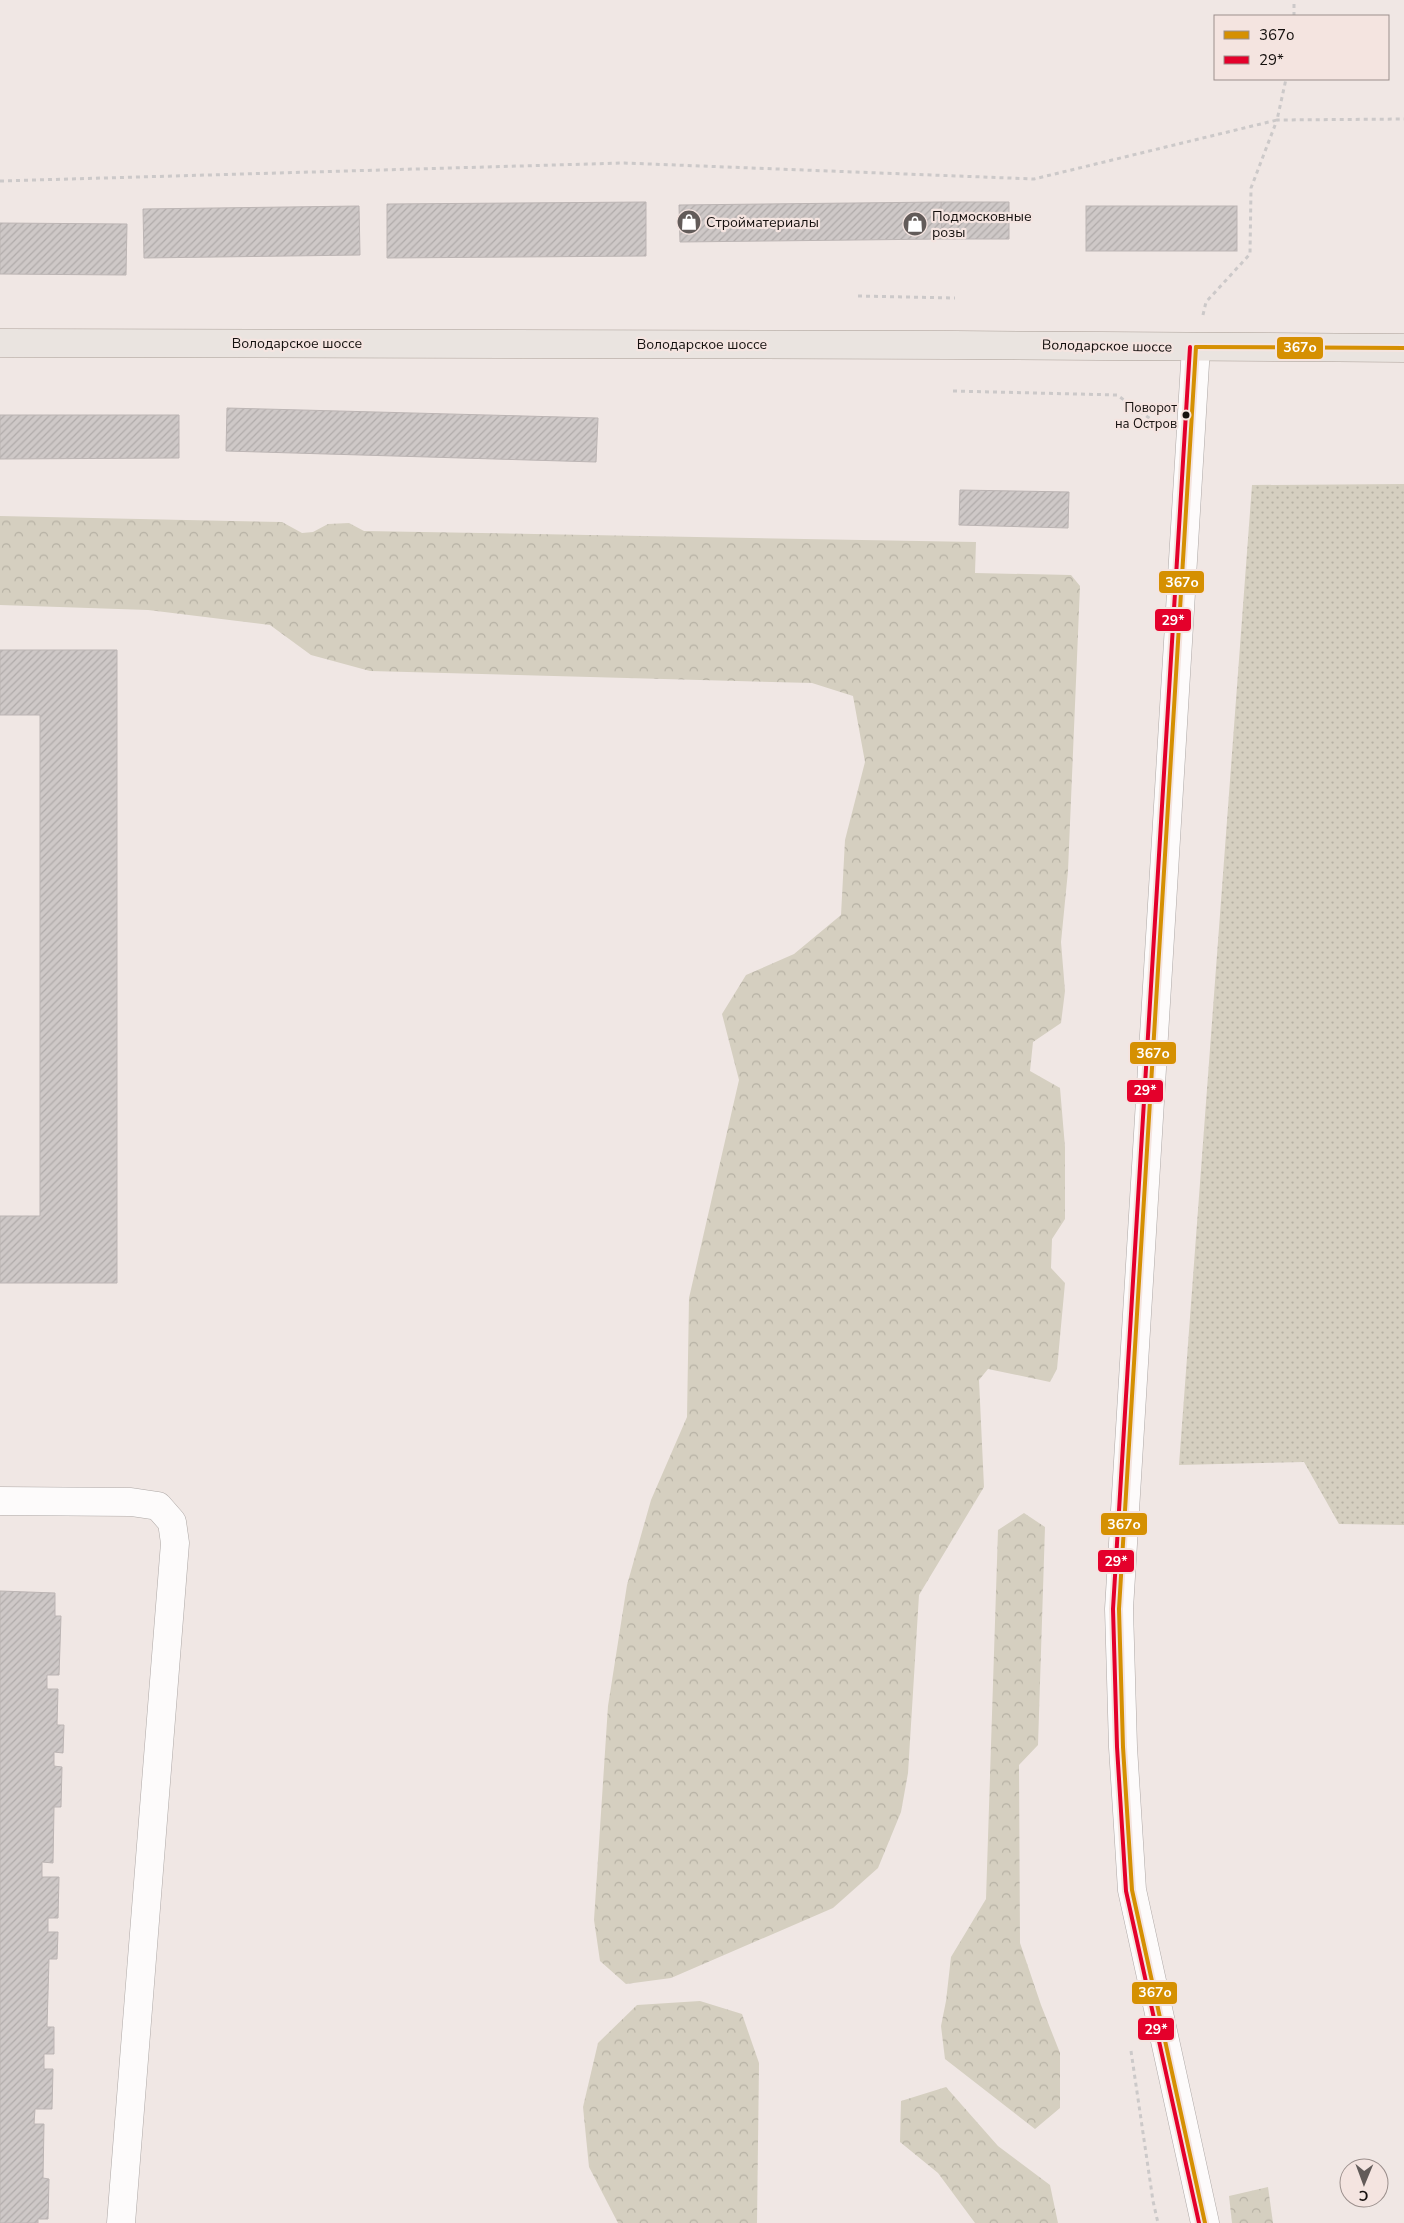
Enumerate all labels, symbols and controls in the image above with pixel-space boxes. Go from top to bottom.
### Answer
legend [1214,15,1389,80]
text: 367о [1259,25,1295,45]
text: 29* [1259,50,1284,70]
place label: Подмосковные розы [932,207,1032,242]
shop icon: Стройматериалы [676,209,702,235]
shop icon: Подмосковные розы [902,211,928,237]
place label: Стройматериалы [706,213,819,232]
street label: Володарское шоссе [232,334,362,353]
street label: Володарское шоссе [637,335,767,354]
street label: Володарское шоссе [1042,335,1172,357]
line badge: 367о [1276,336,1324,360]
text: 367о [1283,338,1317,357]
place label: Поворот на Остров [1115,399,1177,433]
marker: Поворот на Остров [1181,410,1191,420]
line badge: 367о [1158,570,1205,594]
text: 367о [1165,573,1199,592]
line badge: 29* [1154,608,1192,632]
text: 29* [1161,611,1185,630]
line badge: 367о [1129,1041,1177,1065]
text: 367о [1136,1044,1170,1063]
line badge: 29* [1126,1079,1164,1103]
text: 29* [1133,1081,1157,1100]
line badge: 367о [1100,1512,1148,1536]
text: 367о [1107,1515,1141,1534]
line badge: 29* [1097,1549,1135,1573]
text: 29* [1104,1552,1128,1571]
line badge: 367о [1131,1981,1178,2005]
text: 367о [1138,1983,1172,2002]
line badge: 29* [1137,2017,1175,2041]
text: 29* [1144,2020,1168,2039]
north arrow [1339,2158,1389,2208]
text: С [1358,2186,1369,2205]

